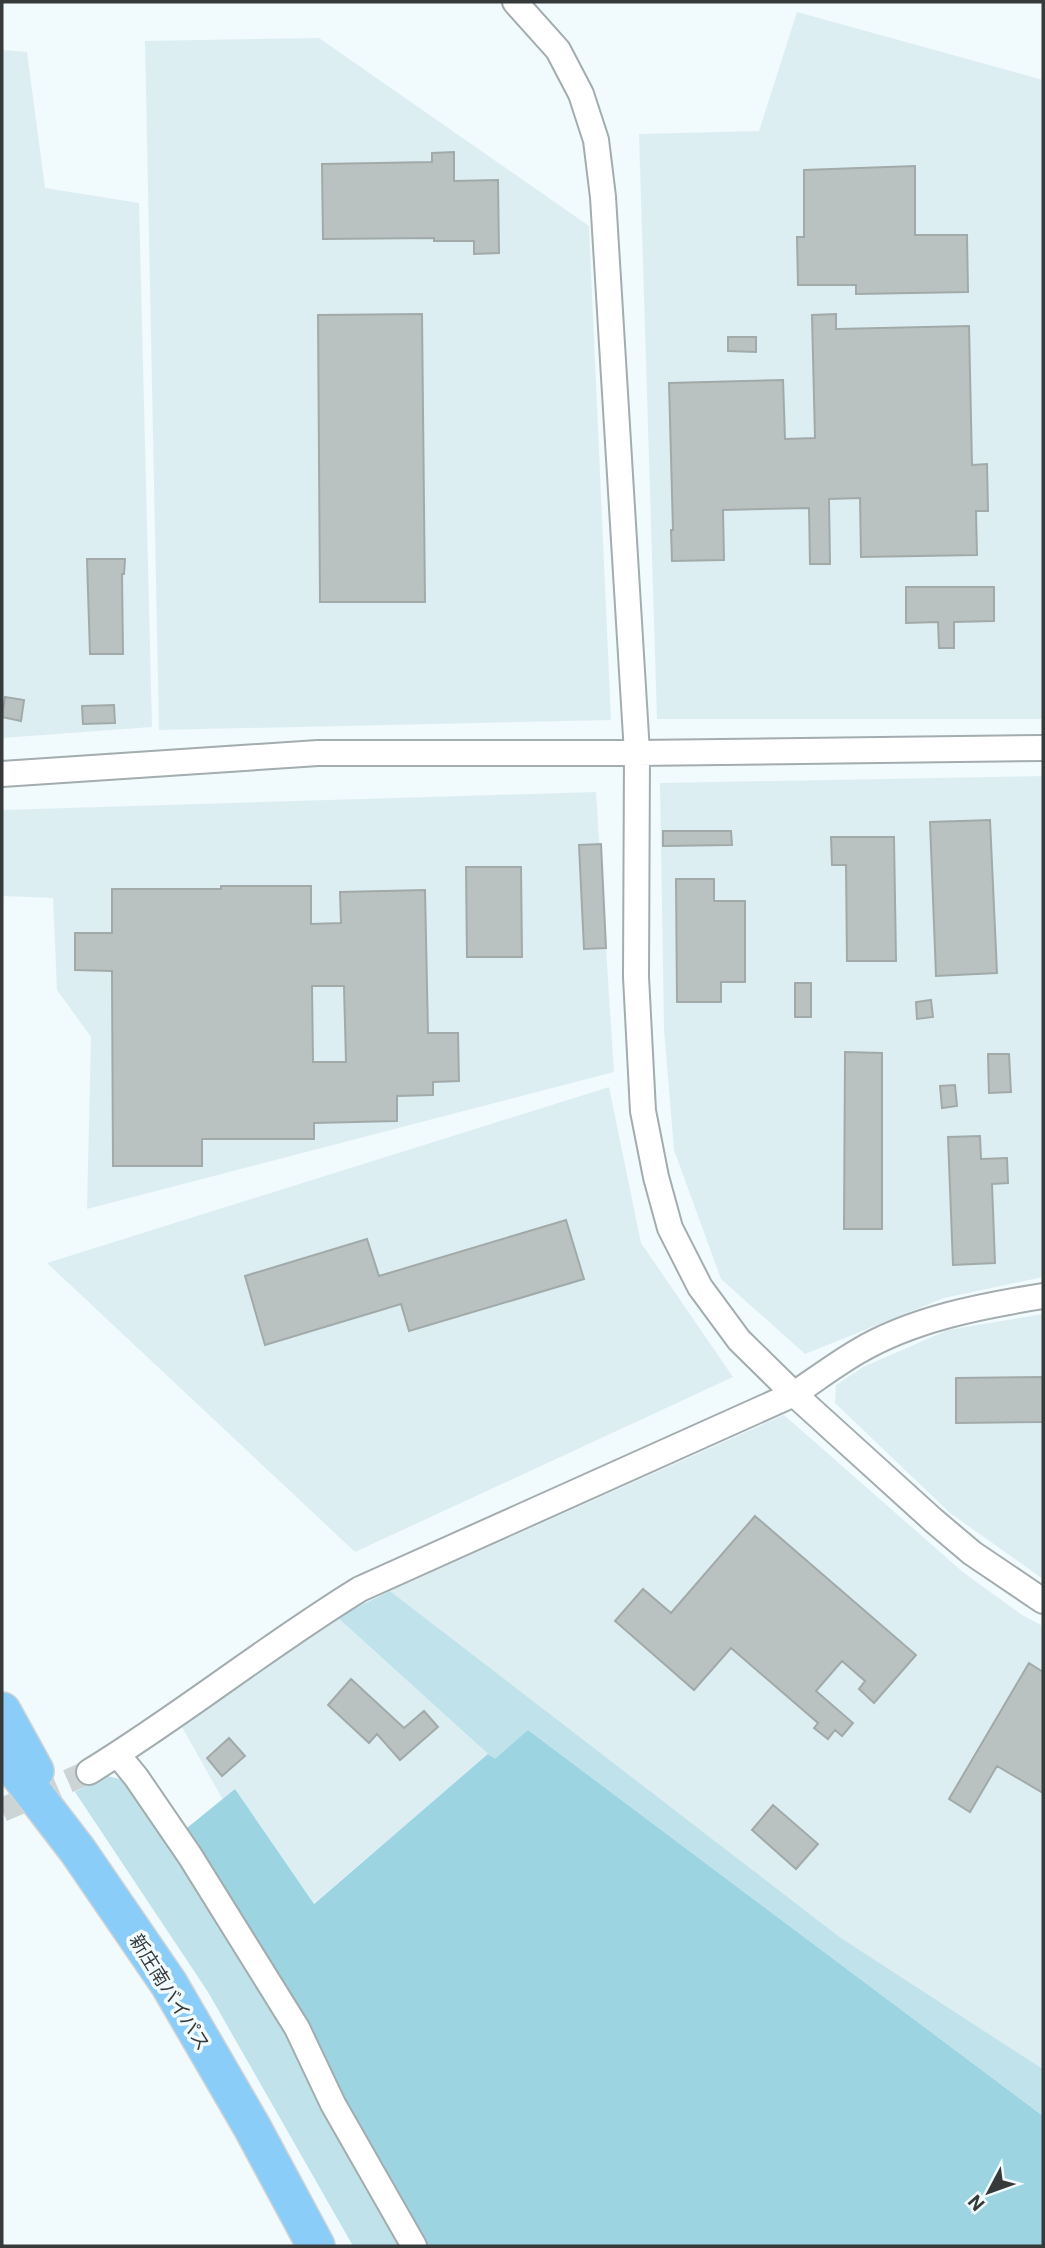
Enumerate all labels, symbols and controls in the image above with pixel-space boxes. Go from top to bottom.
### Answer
street label: 新庄南バイパス [125,1930,214,2055]
north arrow [954,2157,1024,2227]
text: N [963,2190,990,2215]

